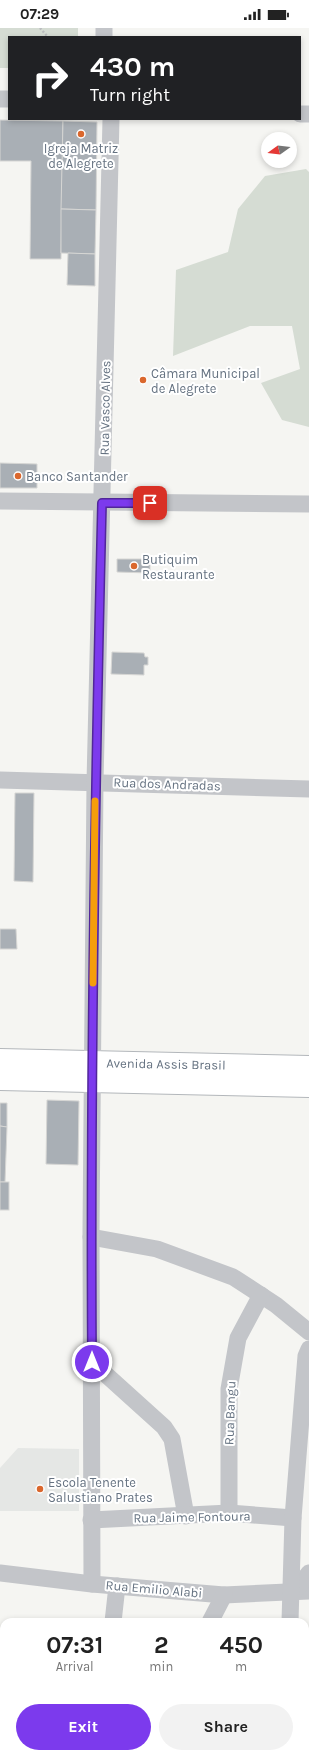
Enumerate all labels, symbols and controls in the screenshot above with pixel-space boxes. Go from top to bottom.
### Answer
text: 07:29 [20,5,59,23]
text: 430 m [90,50,175,83]
icon: right [24,52,76,104]
text: Turn right [90,84,170,106]
marker: Igreja Matriz de Alegrete [76,129,86,139]
north arrow [261,132,297,168]
map controls [261,132,297,168]
place label: Igreja Matriz de Alegrete [44,141,118,171]
street label: Rua Vasco Alves [97,360,113,456]
place label: Câmara Municipal de Alegrete [151,366,260,396]
marker: Câmara Municipal de Alegrete [138,375,148,385]
place label: Banco Santander [26,469,128,484]
marker: Banco Santander [13,471,23,481]
pin [133,486,167,520]
icon: arrive [139,492,161,514]
place label: Butiquim Restaurante [142,552,215,582]
marker: Butiquim Restaurante [129,561,139,571]
street label: Rua dos Andradas [113,775,221,793]
street label: Avenida Assis Brasil [106,1055,226,1073]
position arrow [71,1341,113,1383]
street label: Rua Bangu [221,1381,239,1445]
place label: Escola Tenente Salustiano Prates [48,1475,153,1505]
marker: Escola Tenente Salustiano Prates [35,1484,45,1494]
street label: Rua Jaime Fontoura [133,1508,251,1526]
street label: Rua Emilio Alabi [105,1577,203,1601]
text: 07:31 [46,1631,103,1659]
text: 2 [154,1631,169,1659]
text: 450 [219,1631,263,1659]
text: Arrival [56,1659,94,1674]
text: min [149,1659,173,1674]
text: m [235,1659,247,1674]
button: Exit [16,1704,151,1750]
button: Share [159,1704,293,1750]

